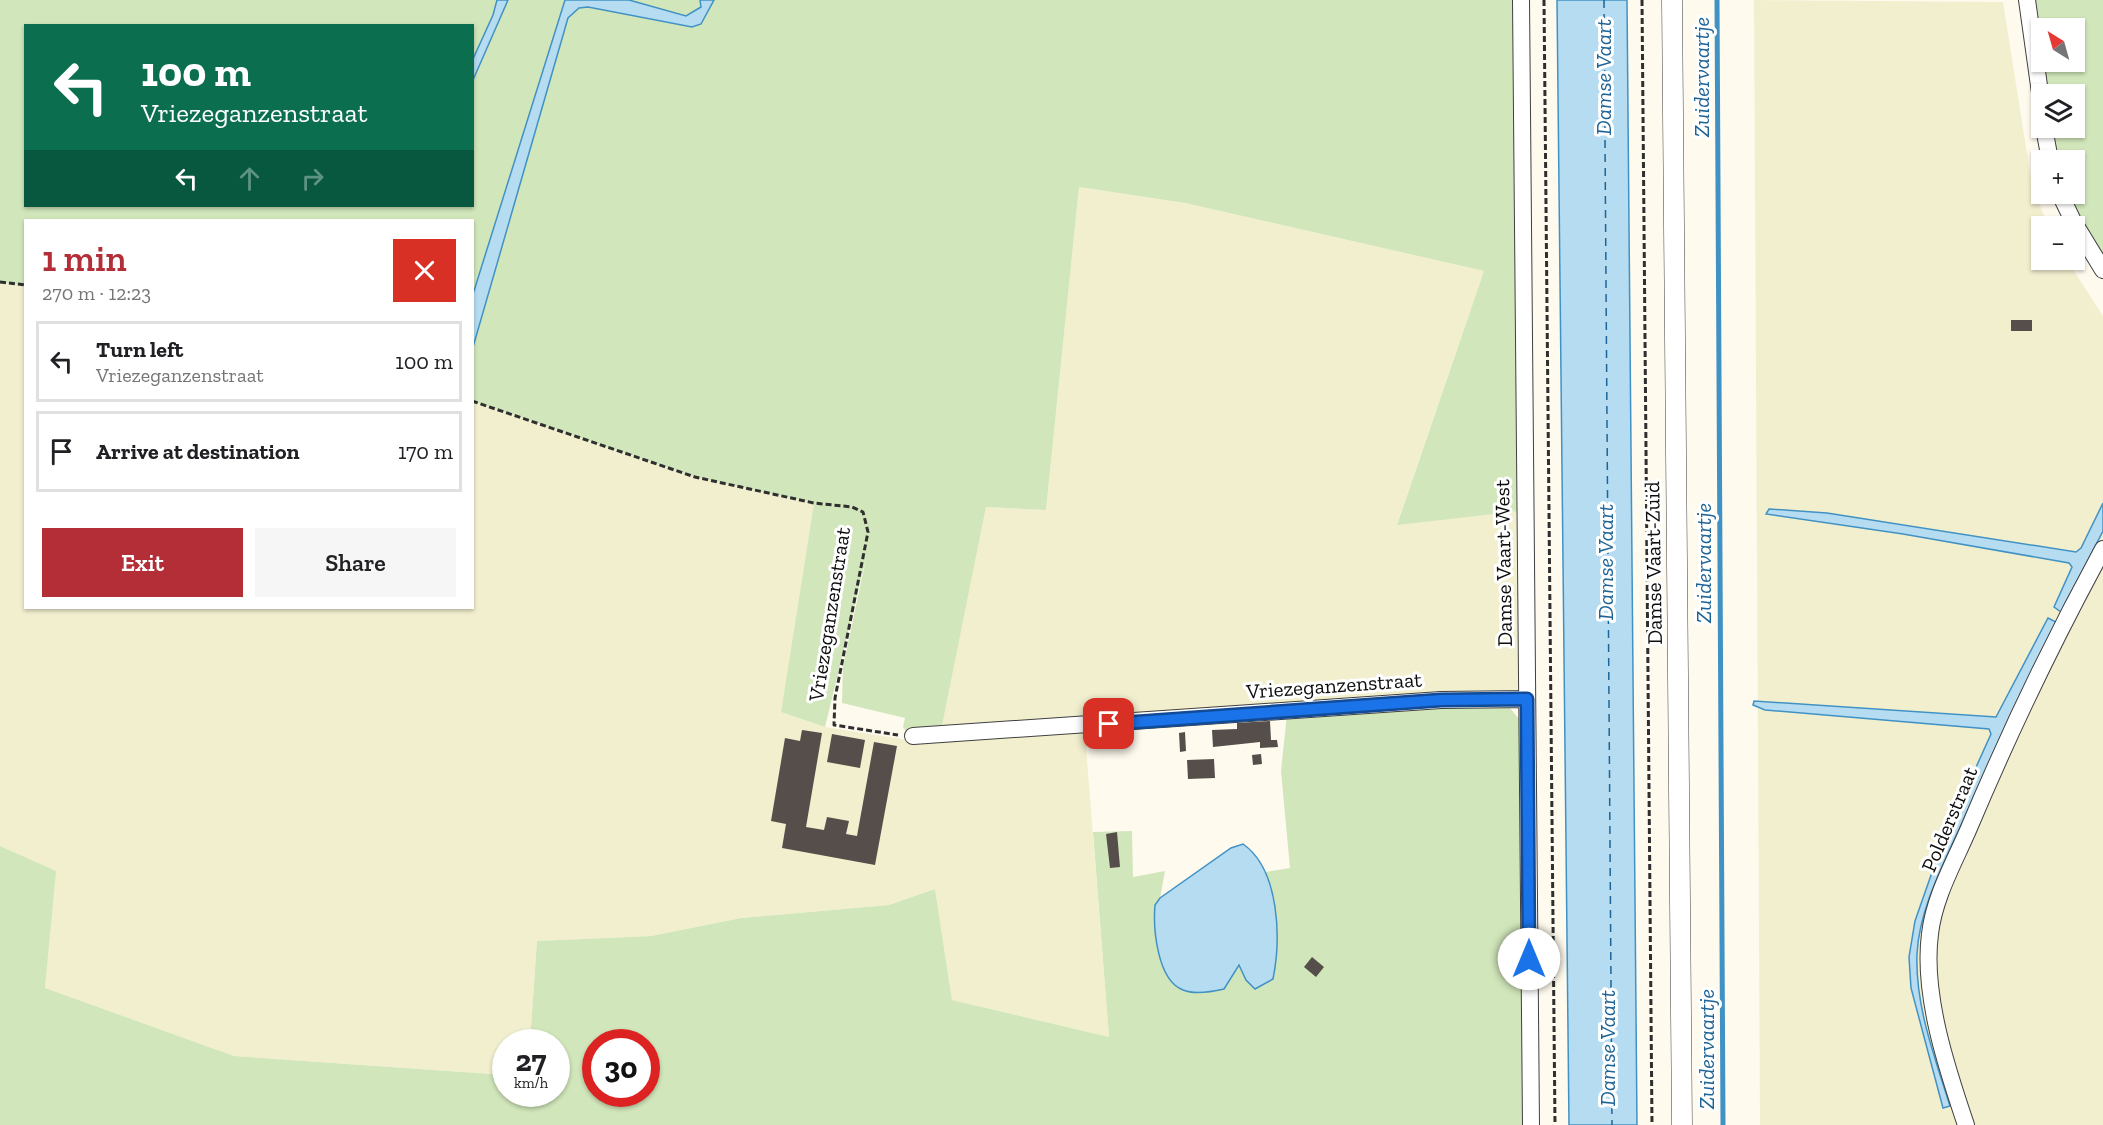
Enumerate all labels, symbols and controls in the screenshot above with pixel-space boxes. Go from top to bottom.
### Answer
water label: Zuidervaartje [1688,17,1715,137]
water label: Damse Vaart [1590,18,1617,135]
north arrow [2031,18,2085,72]
map controls [2031,18,2085,270]
text: 100 m [141,46,251,97]
icon: left [42,48,120,126]
button: layers [2031,84,2085,138]
text: Vriezeganzenstraat [141,97,367,129]
button: + [2031,150,2085,204]
icon: left [170,162,203,195]
icon: ahead [233,162,266,195]
icon: right [296,162,329,195]
button: − [2031,216,2085,270]
text: 1 min [42,237,127,280]
button: close [393,239,456,302]
text: 270 m · 12:23 [42,281,151,305]
text: Turn left [96,336,183,363]
icon: left [45,345,78,378]
text: 100 m [395,348,453,375]
text: Vriezeganzenstraat [96,363,264,387]
icon: arrive [45,435,78,468]
text: Arrive at destination [96,438,299,465]
text: 170 m [398,438,453,465]
street label: Damse Vaart-West [1489,479,1517,647]
street label: Damse Vaart-Zuid [1639,481,1667,645]
water label: Damse Vaart [1592,503,1619,620]
water label: Zuidervaartje [1690,503,1717,623]
street label: Vriezeganzenstraat [803,525,855,704]
button: Exit [42,528,243,597]
button: Share [255,528,456,597]
street label: Vriezeganzenstraat [1244,666,1423,704]
pin [1083,698,1134,749]
icon: arrive [1092,707,1125,740]
street label: Polderstraat [1916,762,1982,875]
position arrow [1497,927,1561,991]
water label: Damse Vaart [1594,989,1621,1106]
water label: Zuidervaartje [1693,989,1720,1109]
speed limit sign: 30 [582,1029,660,1107]
text: 27 [516,1043,546,1079]
text: km/h [514,1074,548,1092]

